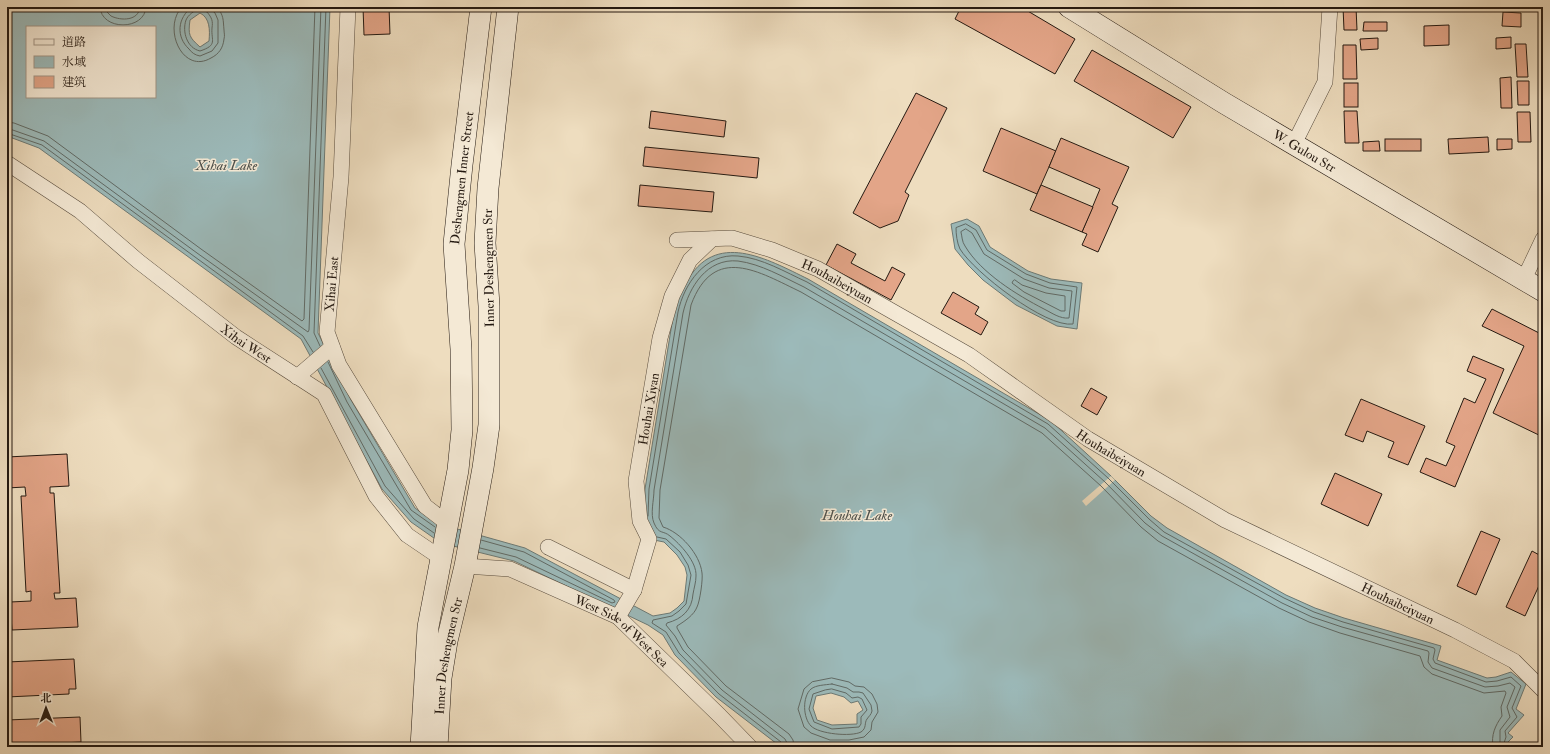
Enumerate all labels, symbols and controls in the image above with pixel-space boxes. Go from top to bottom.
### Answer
legend [26,26,156,98]
text: 道路 [62,35,86,50]
text: 水域 [62,55,86,70]
text: 建筑 [62,75,86,90]
street label: Deshengmen Inner Street [447,111,477,245]
street label: W. Gulou Str [1269,126,1339,176]
water label: Xihai Lake [194,157,258,174]
street label: Inner Deshengmen Str [480,208,498,327]
street label: Xihai East [322,256,342,312]
street label: Houhaibeiyuan [799,256,875,308]
street label: Xihai West [217,321,274,367]
street label: Houhai Xiyan [635,371,663,446]
street label: Houhaibeiyuan [1073,426,1149,481]
water label: Houhai Lake [821,507,892,524]
street label: Houhaibeiyuan [1359,579,1437,628]
street label: West Side of West Sea [571,591,672,671]
street label: Inner Deshengmen Str [432,596,466,715]
north arrow [26,688,66,728]
text: 北 [40,692,51,705]

